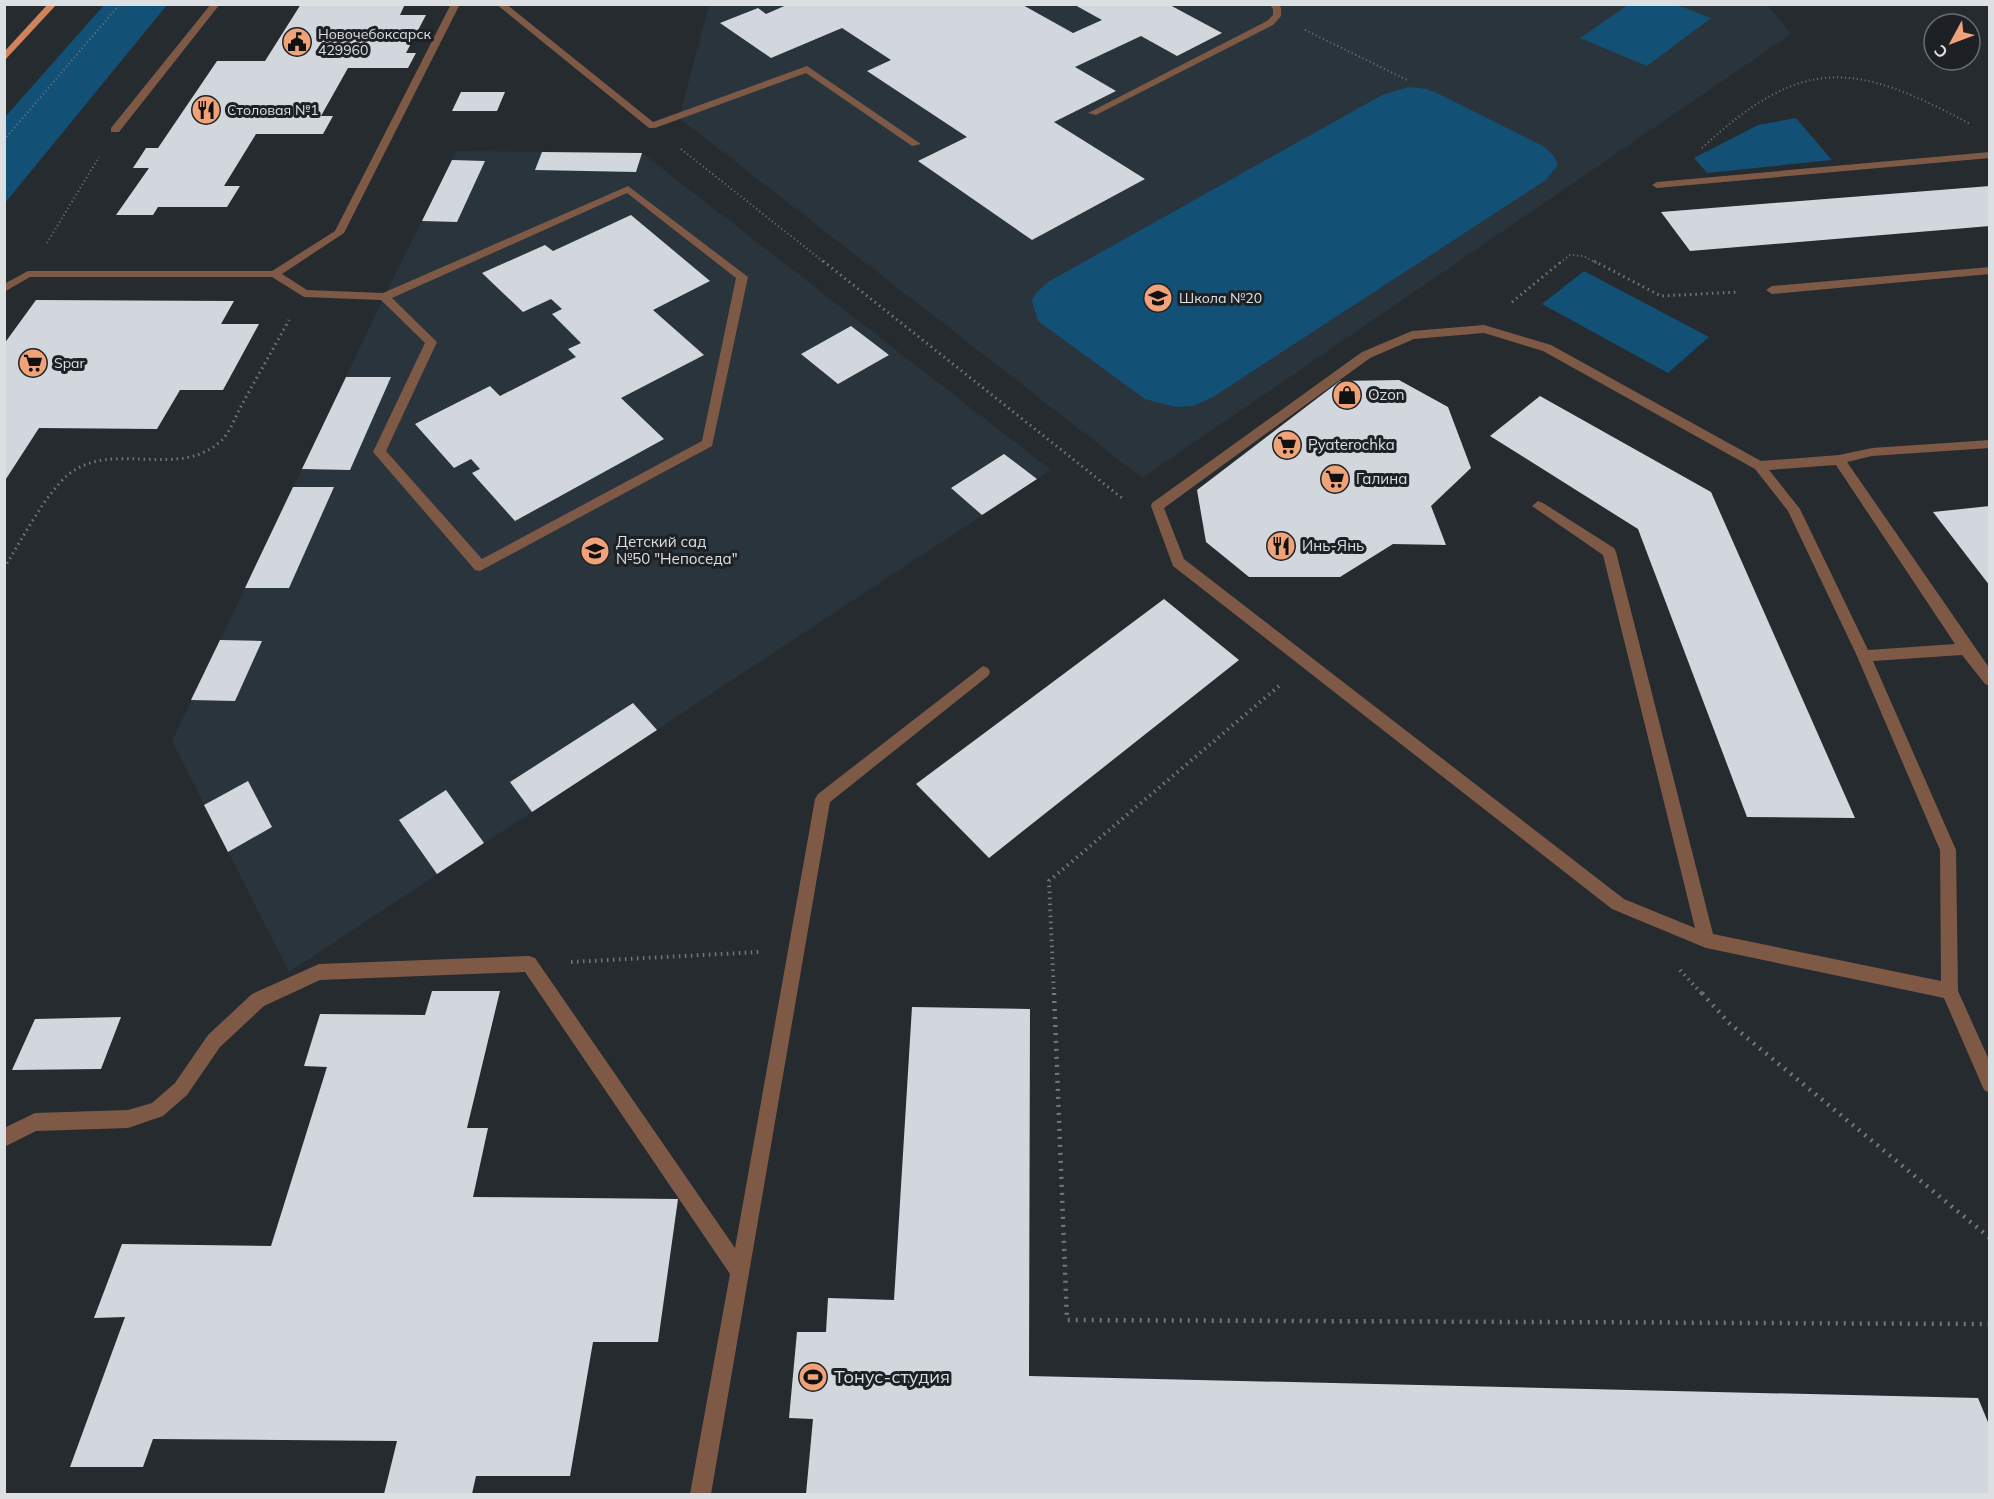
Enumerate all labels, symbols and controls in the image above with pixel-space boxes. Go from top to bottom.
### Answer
north arrow [1922,12,1982,72]
place label: Новочебоксарск 429960 [318,25,431,59]
public building icon: Новочебоксарск 429960 [281,26,313,58]
text: С [1930,41,1952,63]
restaurant icon: Столовая №1 [190,94,222,126]
place label: Столовая №1 [227,101,319,119]
school or university icon: Школа №20 [1142,282,1174,314]
place label: Школа №20 [1179,289,1262,307]
supermarket icon: Spar [17,347,49,379]
place label: Spar [54,354,86,372]
shop icon: Ozon [1331,379,1363,411]
place label: Ozon [1368,385,1405,404]
supermarket icon: Pyaterochka [1271,429,1303,461]
place label: Pyaterochka [1308,435,1395,454]
supermarket icon: Галина [1319,463,1351,495]
place label: Галина [1356,469,1407,488]
restaurant icon: Инь-Янь [1265,530,1297,562]
place label: Детский сад №50 "Непоседа" [616,532,738,568]
school or university icon: Детский сад №50 "Непоседа" [579,535,611,567]
place label: Инь-Янь [1302,536,1364,555]
sports icon: Тонус-студия [797,1361,829,1393]
place label: Тонус-студия [834,1365,950,1388]

